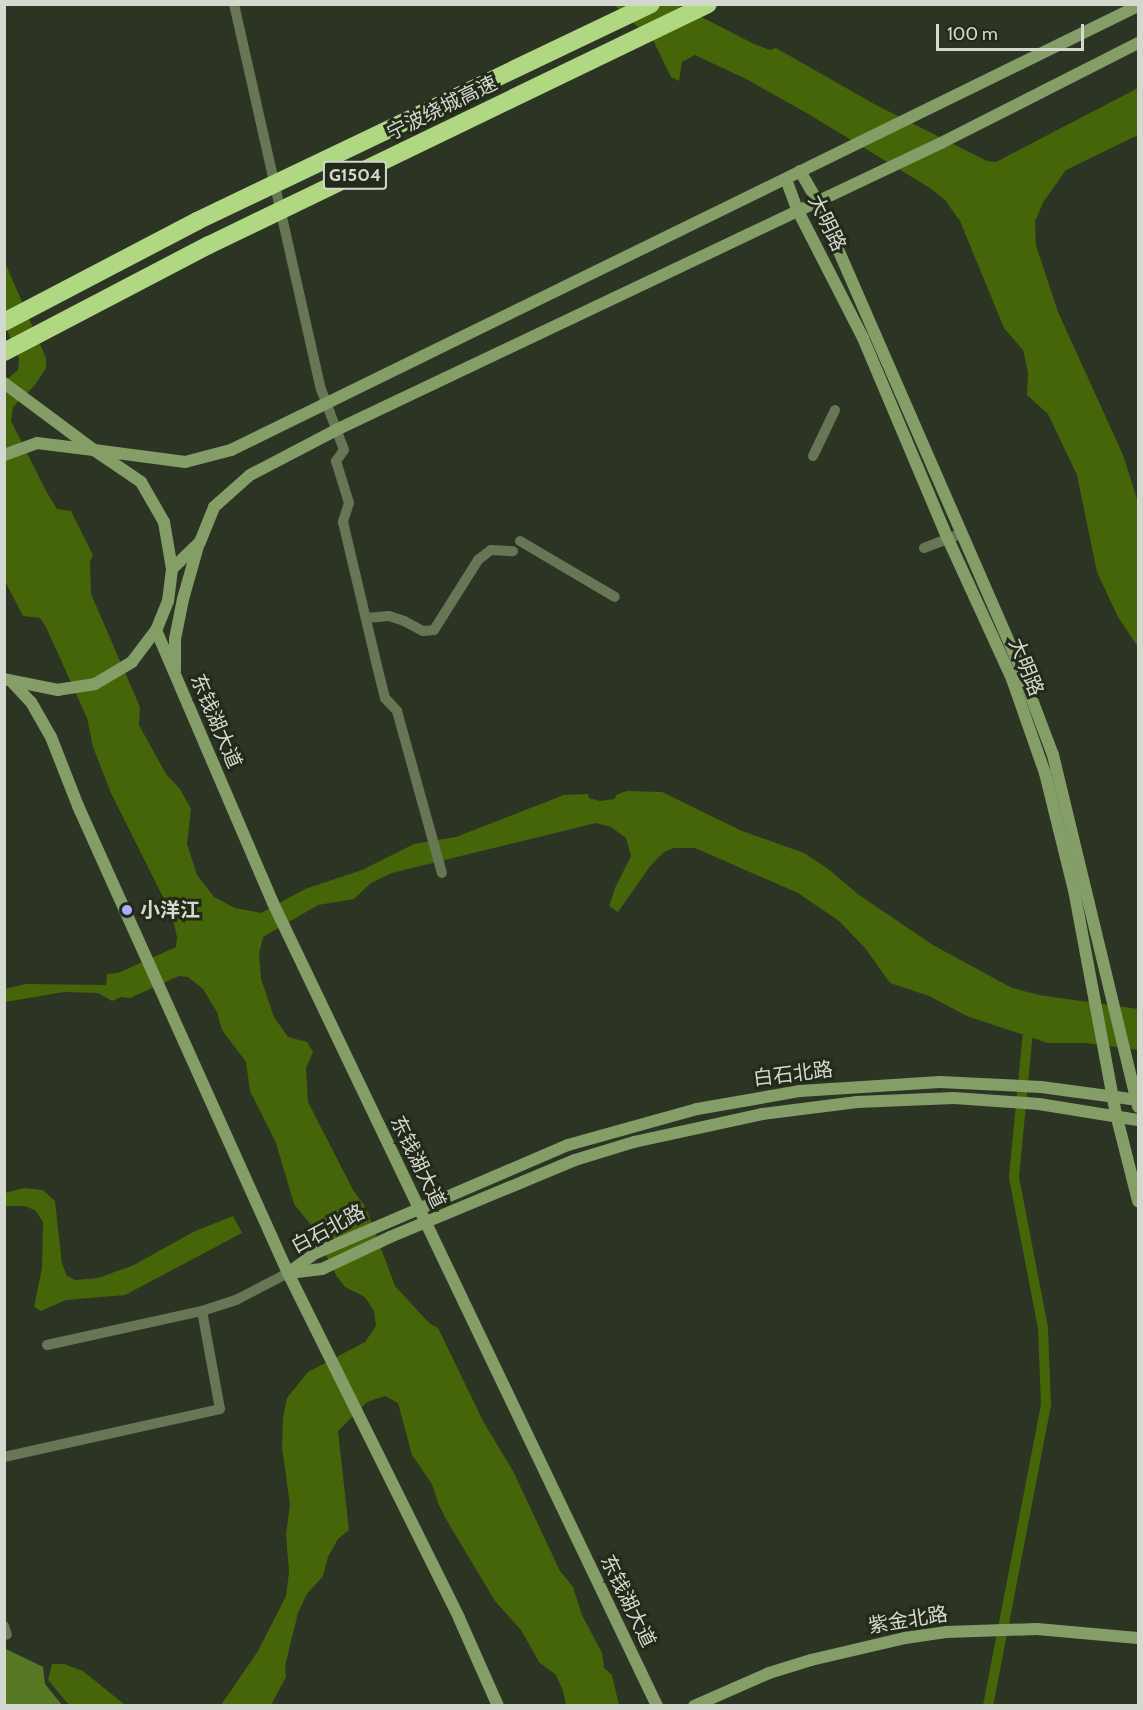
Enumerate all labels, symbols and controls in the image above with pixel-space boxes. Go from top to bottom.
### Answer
scale bar [939,12,1088,50]
text: 100 m [947,23,998,45]
street label: 宁波绕城高速 [383,71,501,145]
road number: G1504 [322,160,388,190]
street label: 大明路 [803,191,851,255]
street label: 大明路 [1004,635,1048,699]
street label: 东钱湖大道 [185,670,247,772]
place label: 小洋江 [140,898,200,922]
marker: 小洋江 [118,901,136,919]
street label: 白石北路 [752,1057,834,1091]
street label: 东钱湖大道 [385,1112,451,1212]
street label: 白石北路 [287,1200,369,1258]
street label: 东钱湖大道 [595,1551,661,1651]
street label: 紫金北路 [867,1602,949,1638]

